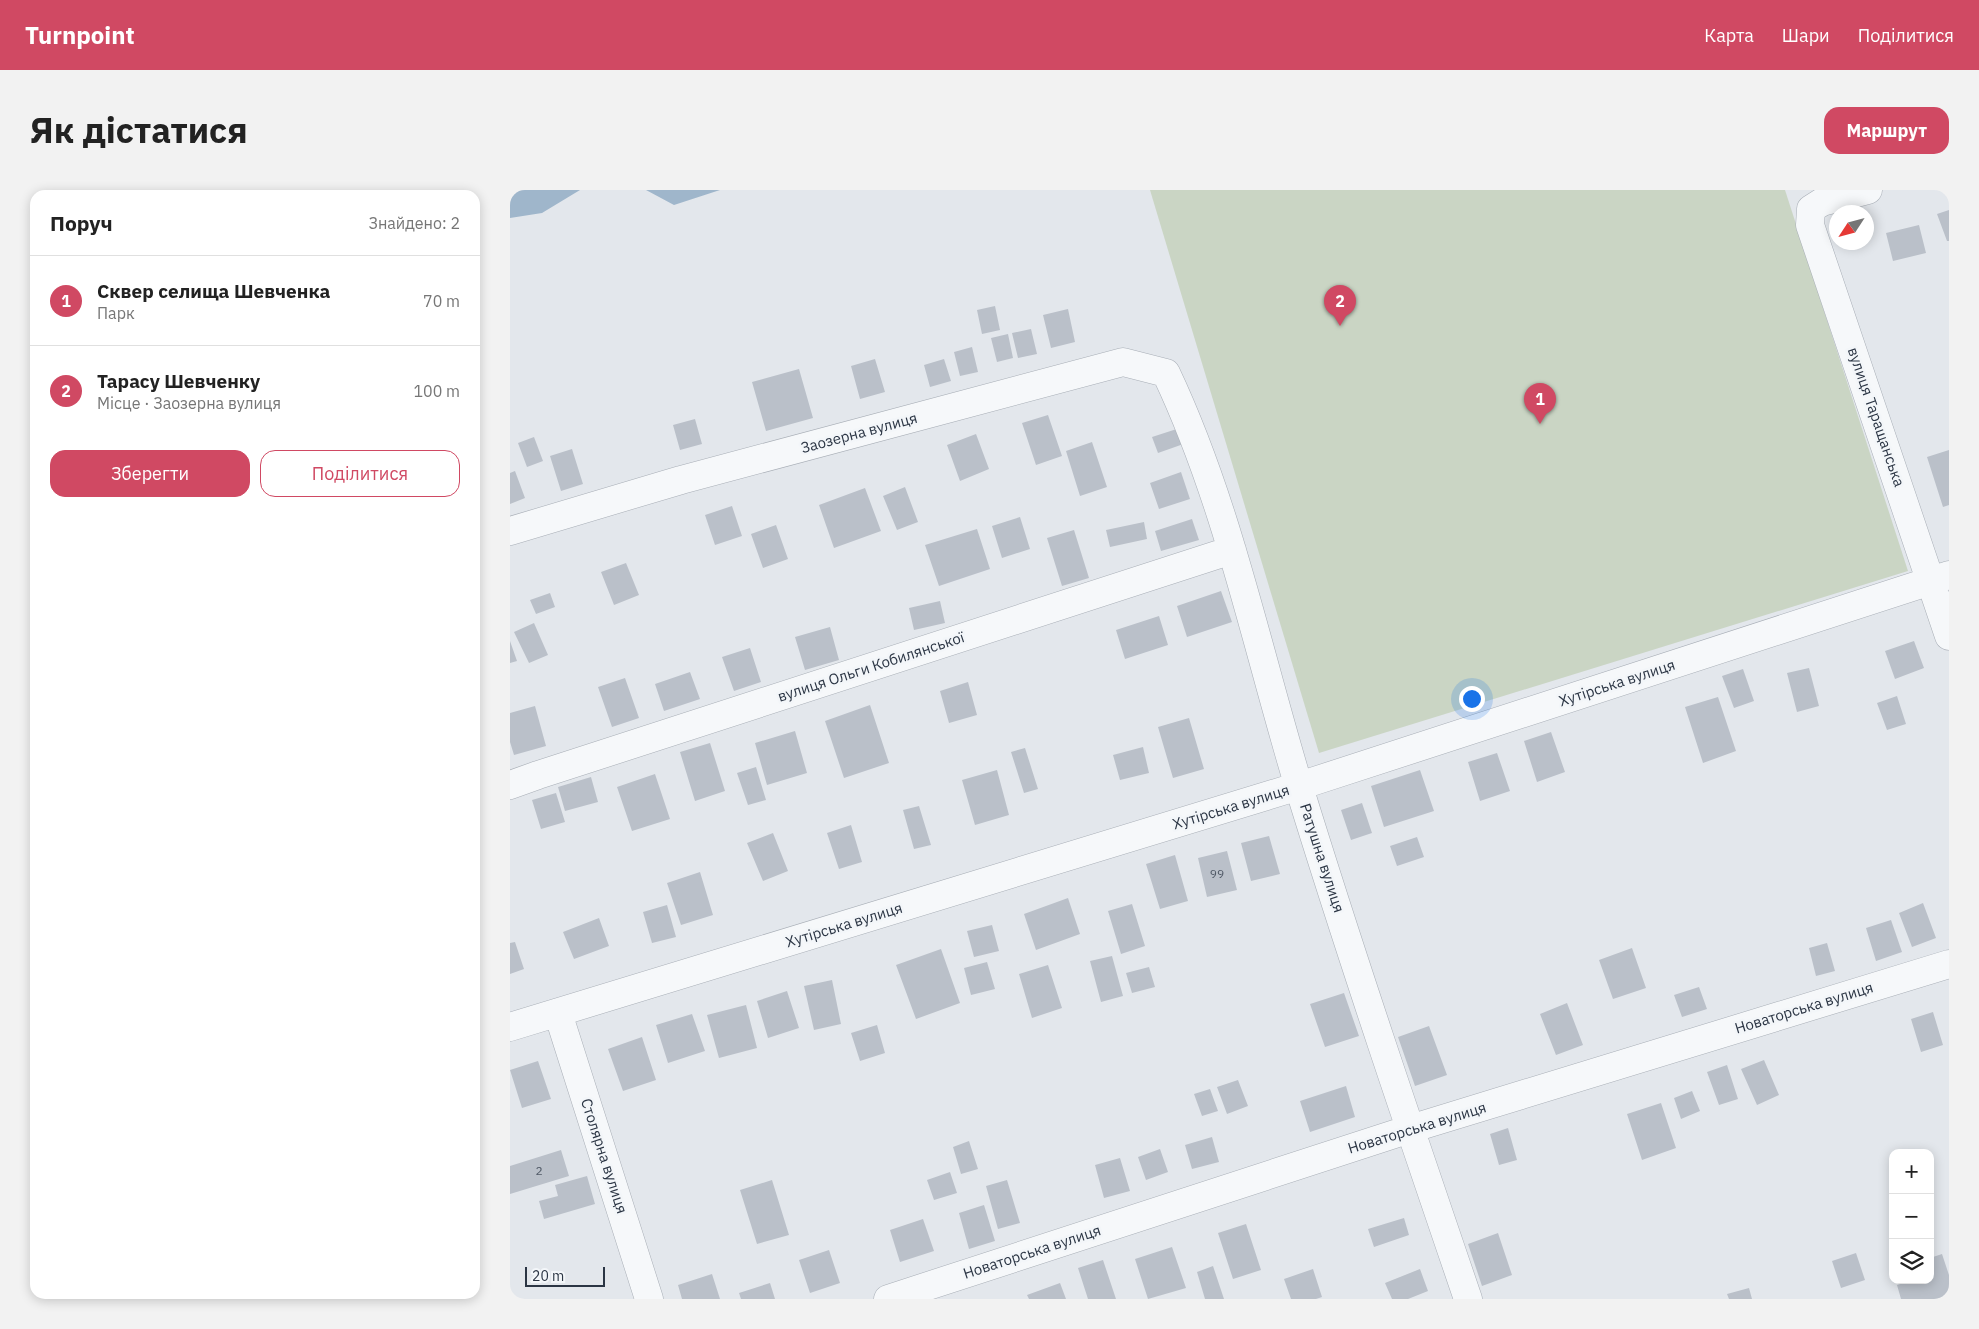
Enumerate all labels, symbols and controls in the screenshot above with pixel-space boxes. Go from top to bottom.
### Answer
text: Turnpoint [25,19,135,51]
text: Карта [1704,24,1754,47]
text: Шари [1782,24,1830,47]
text: Поділитися [1858,24,1954,47]
text: Як дістатися [30,107,248,153]
button: Маршрут [1824,107,1949,154]
north arrow [1829,205,1874,250]
text: Поруч [50,209,113,237]
text: Знайдено: 2 [368,213,460,233]
text: Сквер селища Шевченка [97,279,330,303]
pin: 2 [1324,285,1356,326]
text: 1 [61,291,71,311]
text: 70 m [423,291,460,311]
text: Парк [97,303,135,323]
street label: вулиця Таращанська [1844,345,1909,489]
text: Тарасу Шевченку [97,369,260,393]
text: 2 [61,381,71,401]
text: 100 m [413,381,460,401]
pin: 1 [1524,383,1556,424]
text: Місце · Заозерна вулиця [97,393,281,413]
street label: Заозерна вулиця [799,408,919,457]
button: Зберегти [50,450,250,497]
button: Поділитися [260,450,460,497]
street label: вулиця Ольги Кобилянської [775,627,967,706]
street label: Хутірська вулиця [1556,655,1677,710]
your location [1459,686,1485,712]
street label: Хутірська вулиця [1170,780,1291,833]
street label: Ратушна вулиця [1296,801,1349,915]
house number: 99 [1210,866,1224,881]
street label: Хутірська вулиця [783,898,904,951]
street label: Новаторська вулиця [1732,977,1875,1038]
street label: Столярна вулиця [577,1096,632,1216]
street label: Новаторська вулиця [1345,1097,1488,1158]
map controls [1889,1149,1934,1284]
button: + [1889,1149,1934,1194]
house number: 2 [535,1163,543,1178]
button: − [1889,1194,1934,1239]
street label: Новаторська вулиця [961,1220,1103,1283]
button: layers [1889,1239,1934,1284]
scale bar [525,1264,605,1287]
text: 20 m [532,1267,564,1285]

